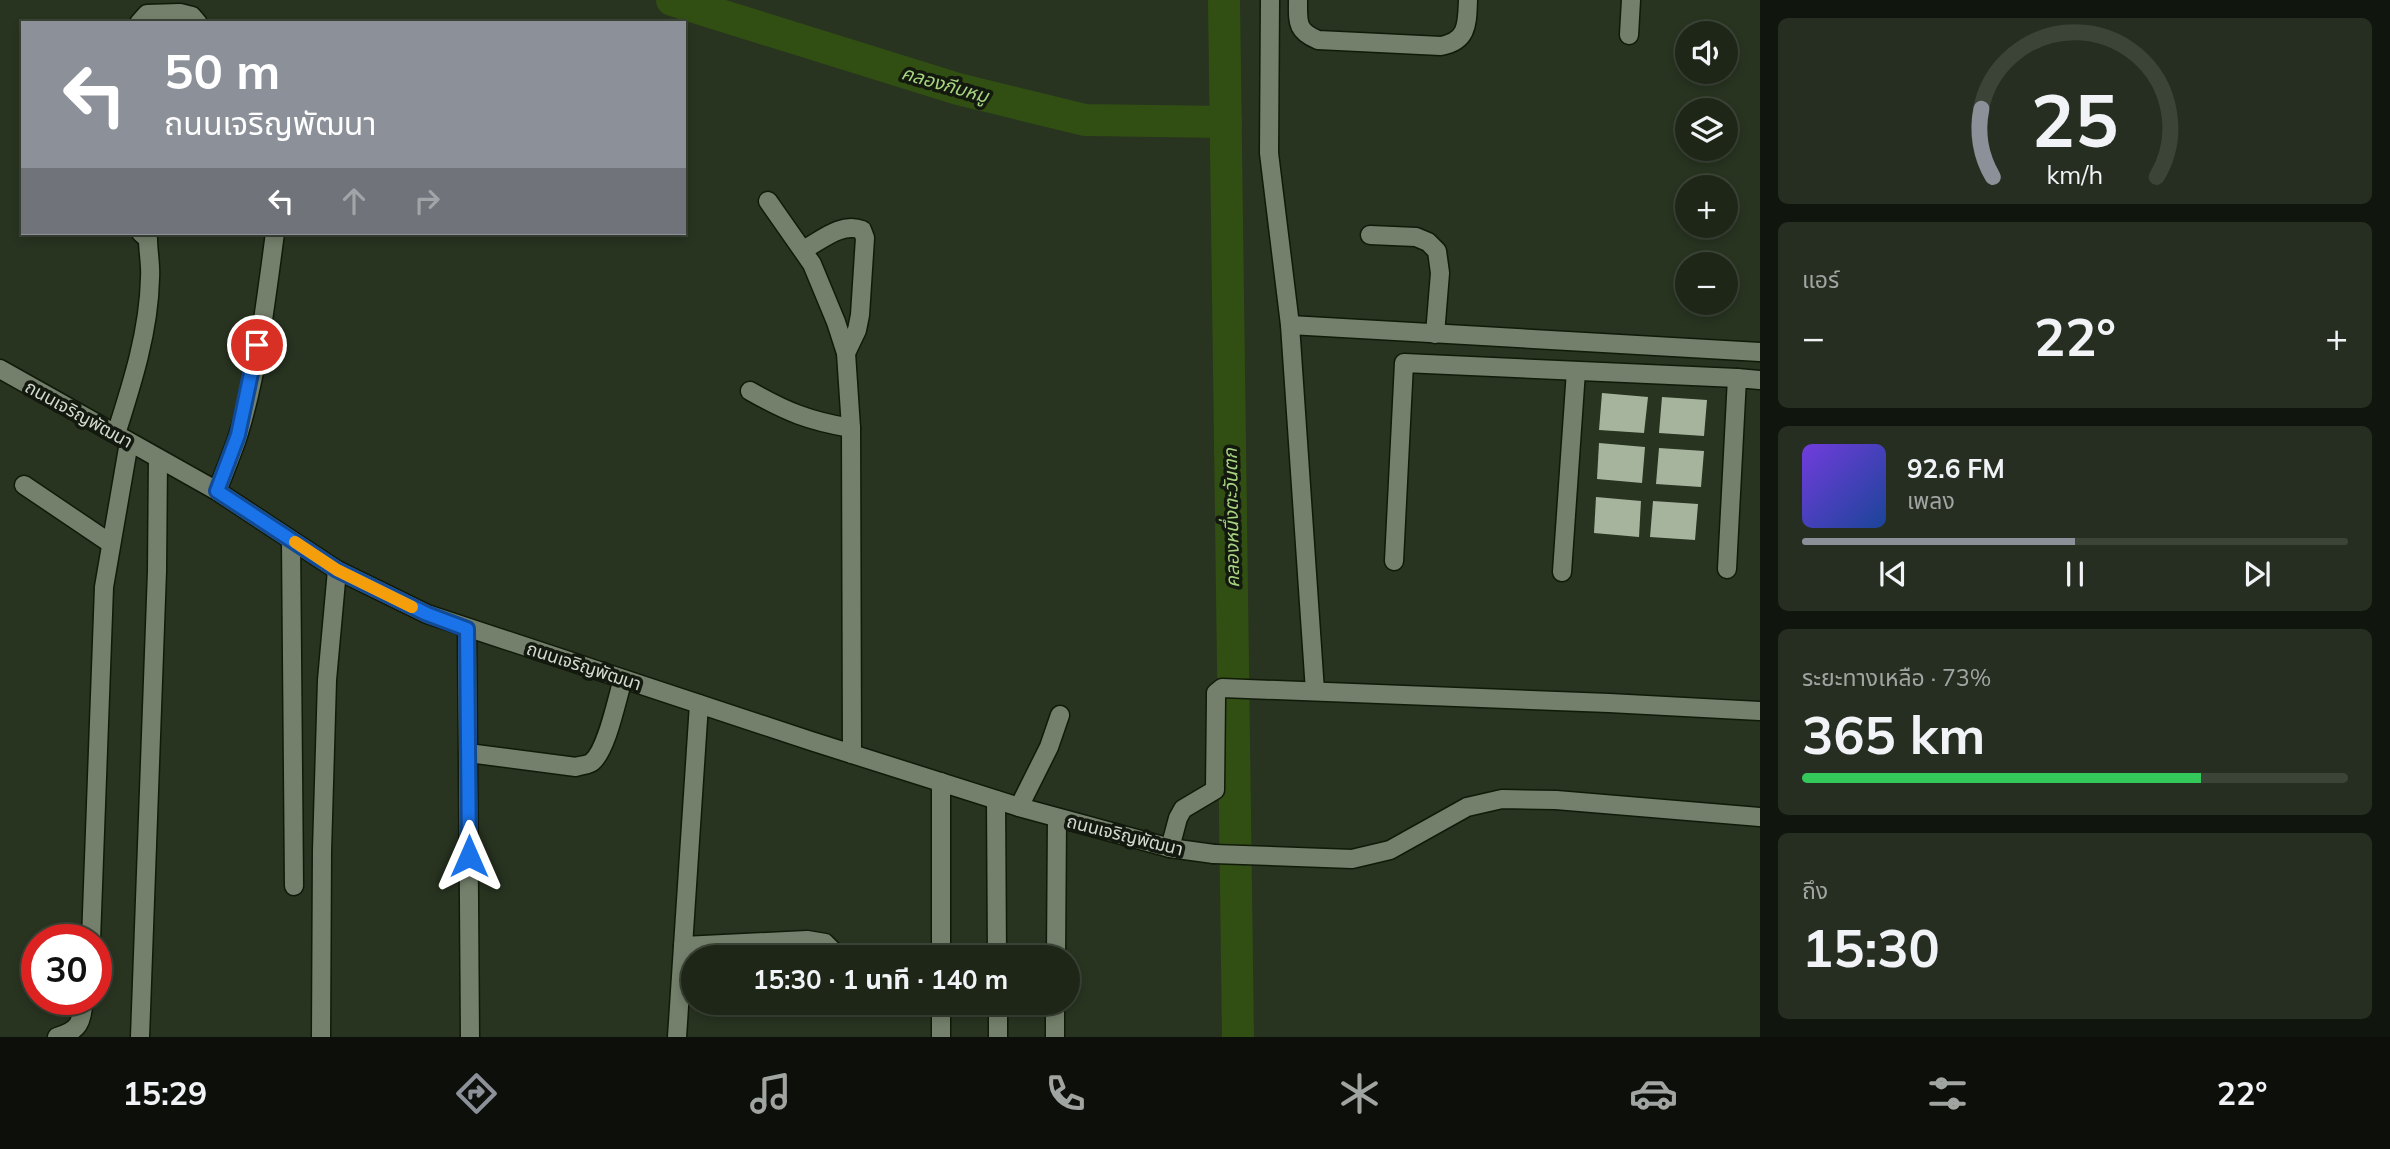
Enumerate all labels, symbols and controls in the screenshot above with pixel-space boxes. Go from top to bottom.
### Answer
map controls [1675,21,1738,315]
button: sound [1675,21,1738,84]
text: 50 m [164,40,280,101]
icon: left [49,49,140,140]
water label: คลองกีบหมู [898,60,993,109]
text: 25 [2031,74,2119,165]
button: layers [1675,98,1738,161]
text: ถนนเจริญพัฒนา [164,103,376,143]
text: km/h [2047,159,2103,190]
button: + [1675,175,1738,238]
icon: left [262,182,300,220]
icon: ahead [335,182,373,220]
icon: right [408,182,446,220]
button: − [1675,252,1738,315]
text: แอร์ [1802,265,1839,294]
text: 22° [2034,304,2116,369]
text: − [1802,313,1825,361]
text: + [2325,313,2348,361]
pin [227,315,287,375]
icon: arrive [238,326,276,364]
street label: ถนนเจริญพัฒนา [21,375,137,453]
water label: คลองหนึ่งตะวันตก [1217,447,1244,588]
text: 92.6 FM [1907,452,2005,485]
text: เพลง [1907,486,1955,515]
icon: previous [1874,555,1912,593]
icon: pause [2056,555,2094,593]
icon: next [2238,555,2276,593]
street label: ถนนเจริญพัฒนา [524,637,644,695]
text: ระยะทางเหลือ · 73% [1802,663,1991,692]
text: 365 km [1802,702,1985,767]
street label: ถนนเจริญพัฒนา [1064,809,1186,861]
position arrow [432,819,506,893]
text: ถึง [1802,876,1828,905]
text: 15:30 [1802,915,1940,980]
speed limit sign: 30 [21,924,112,1015]
text: 15:30 · 1 นาที · 140 m [753,963,1008,996]
icon: directions [452,1069,501,1118]
icon: music [746,1069,795,1118]
icon: phone [1041,1069,1090,1118]
icon: climate [1335,1069,1384,1118]
icon: car [1629,1069,1678,1118]
icon: filters [1923,1069,1972,1118]
text: 15:29 [123,1073,207,1113]
text: 22° [2217,1073,2267,1113]

